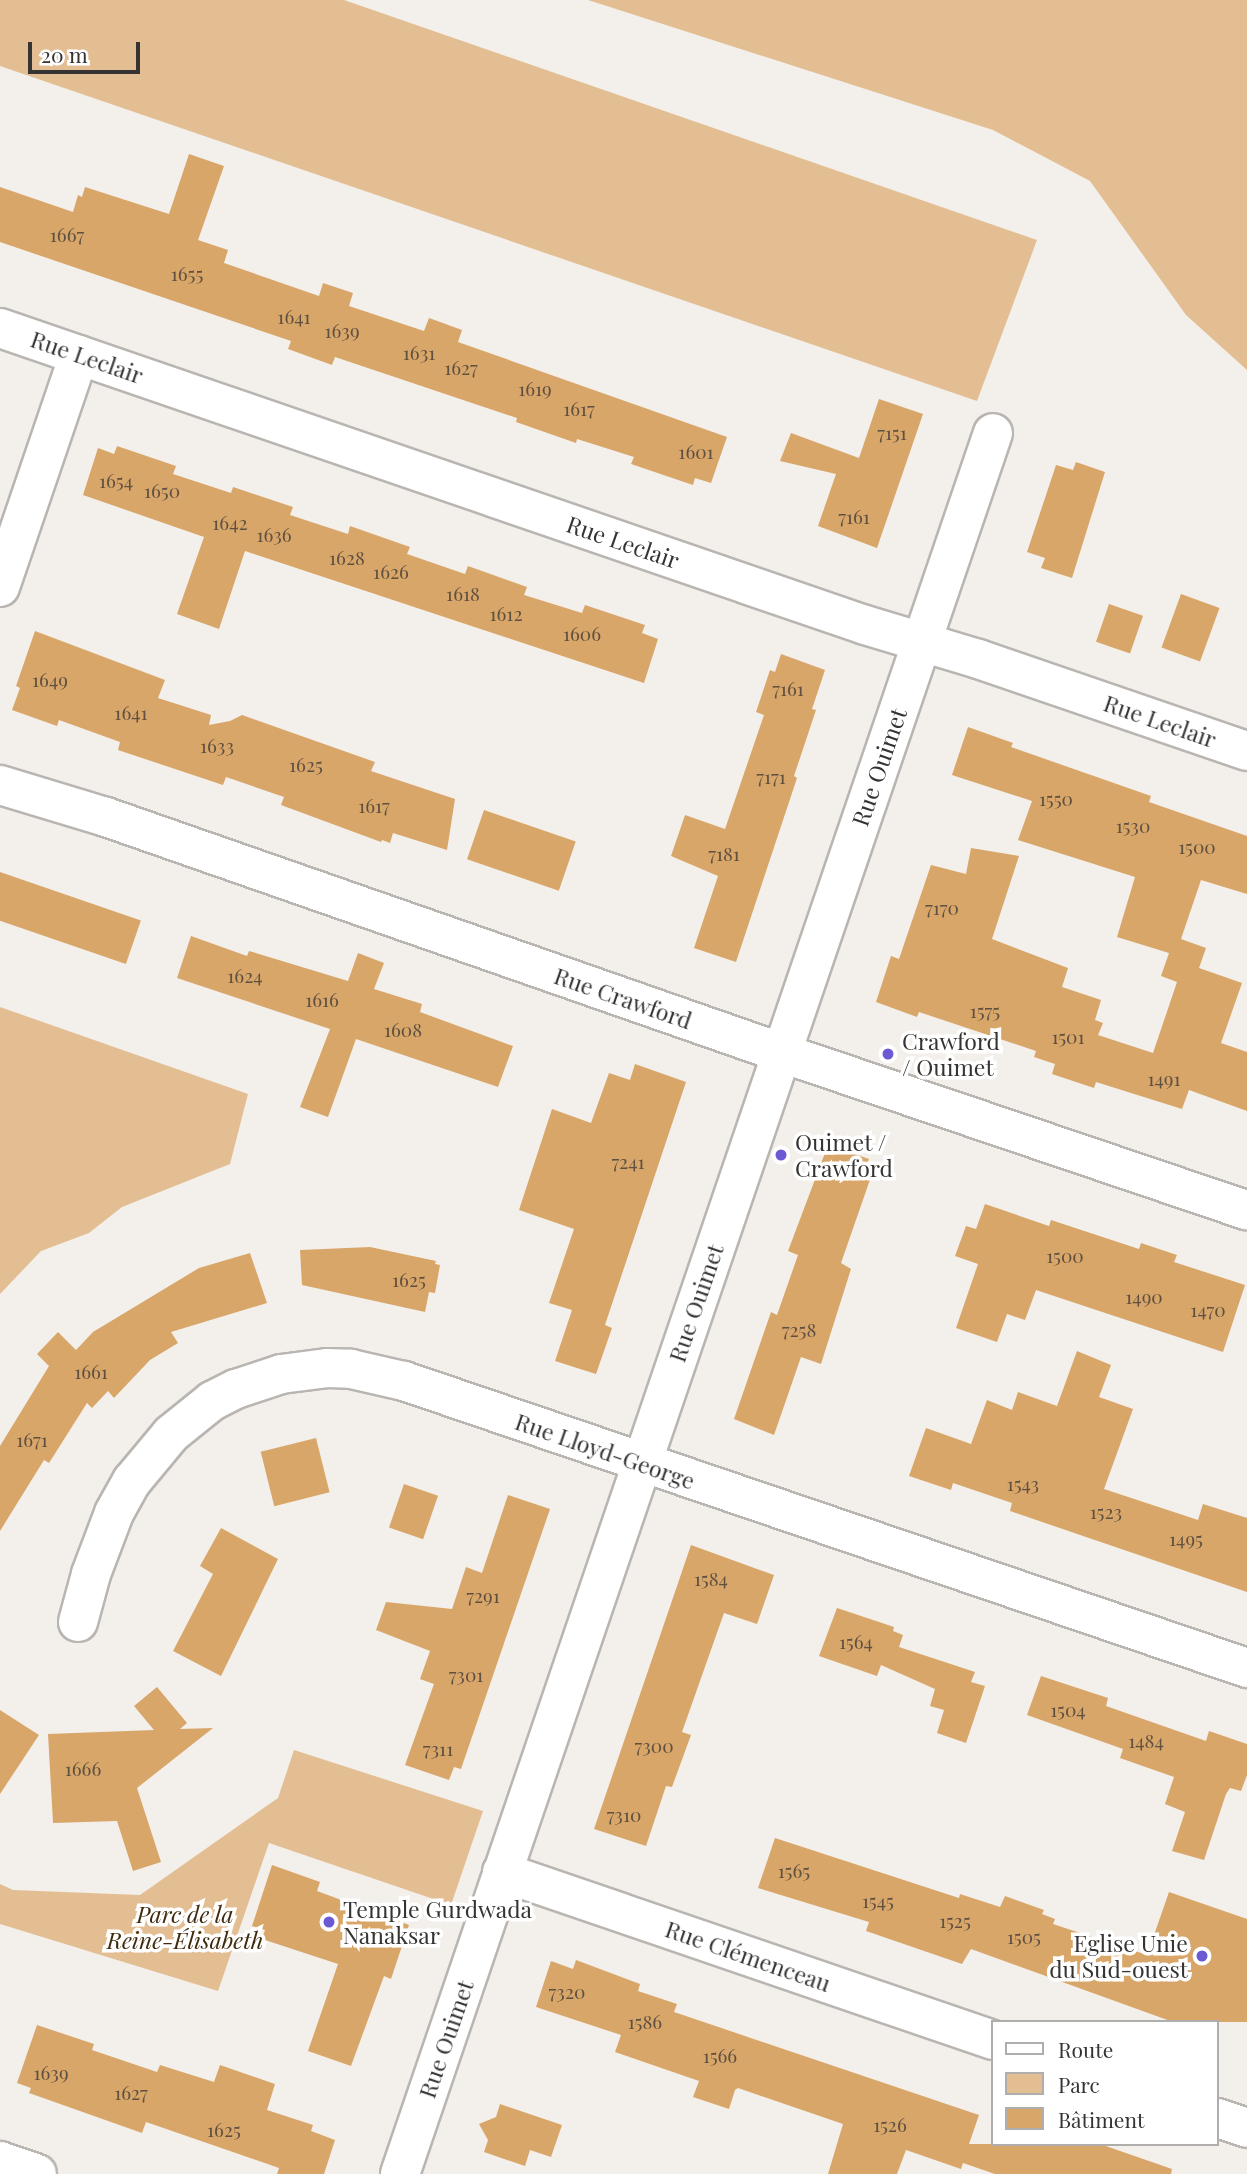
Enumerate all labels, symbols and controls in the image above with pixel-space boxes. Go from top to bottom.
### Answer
scale bar [32,28,144,72]
text: 20 m [41,40,88,68]
house number: 1667 [50,224,84,246]
house number: 1655 [171,263,203,285]
house number: 1641 [277,306,311,328]
house number: 1639 [324,320,360,342]
street label: Rue Leclair [27,325,147,389]
house number: 1631 [403,342,435,364]
house number: 1627 [444,357,478,379]
house number: 1619 [518,378,552,400]
house number: 1617 [563,398,595,420]
house number: 7151 [877,422,907,444]
house number: 1601 [678,441,714,463]
house number: 1654 [99,470,133,492]
house number: 1650 [144,480,180,502]
house number: 7161 [838,506,870,528]
street label: Rue Leclair [563,510,683,574]
house number: 1642 [212,512,248,534]
house number: 1636 [256,524,292,546]
house number: 1628 [329,547,365,569]
house number: 1626 [373,561,409,583]
house number: 1618 [446,583,480,605]
house number: 1612 [490,603,522,625]
house number: 1606 [563,623,601,645]
house number: 1649 [32,669,68,691]
house number: 7161 [772,678,804,700]
street label: Rue Leclair [1100,689,1220,753]
house number: 1641 [114,702,148,724]
street label: Rue Ouimet [846,704,912,830]
house number: 1633 [200,735,234,757]
house number: 1625 [289,754,323,776]
house number: 7171 [756,766,786,788]
house number: 1550 [1039,788,1073,810]
house number: 1617 [358,795,390,817]
house number: 1530 [1116,815,1150,837]
house number: 1500 [1178,836,1216,858]
house number: 7181 [708,843,740,865]
house number: 7170 [925,897,959,919]
street label: Rue Crawford [551,962,695,1034]
house number: 1624 [227,965,263,987]
house number: 1616 [305,989,339,1011]
house number: 1575 [970,1000,1000,1022]
house number: 1608 [384,1019,422,1041]
house number: 1501 [1051,1026,1085,1048]
place label: Crawford / Ouimet [902,1027,1000,1081]
marker: Crawford / Ouimet [880,1046,896,1062]
house number: 1491 [1147,1068,1181,1090]
place label: Ouimet / Crawford [795,1128,893,1182]
marker: Ouimet / Crawford [773,1147,789,1163]
house number: 7241 [611,1151,645,1173]
street label: Rue Ouimet [663,1240,729,1366]
house number: 1500 [1046,1245,1084,1267]
house number: 1625 [392,1269,426,1291]
house number: 1490 [1125,1286,1163,1308]
house number: 1470 [1190,1299,1226,1321]
house number: 7258 [782,1319,816,1341]
house number: 1661 [74,1361,108,1383]
street label: Rue Lloyd-George [512,1407,698,1495]
house number: 1671 [16,1429,48,1451]
house number: 1543 [1007,1473,1039,1495]
house number: 1523 [1090,1501,1122,1523]
house number: 1495 [1169,1528,1203,1550]
house number: 1584 [694,1568,728,1590]
house number: 7291 [466,1585,500,1607]
house number: 1564 [839,1631,873,1653]
house number: 7301 [449,1664,483,1686]
house number: 1504 [1050,1699,1086,1721]
house number: 1484 [1128,1730,1164,1752]
house number: 7300 [634,1735,674,1757]
house number: 7311 [423,1738,453,1760]
house number: 1666 [65,1758,101,1780]
house number: 7310 [607,1804,641,1826]
house number: 1565 [778,1860,810,1882]
house number: 1545 [862,1890,894,1912]
place label: Temple Gurdwada Nanaksar [343,1895,532,1949]
park label: Parc de la Reine-Élisabeth [107,1900,263,1954]
house number: 1525 [939,1910,971,1932]
marker: Temple Gurdwada Nanaksar [321,1914,337,1930]
street label: Rue Clémenceau [662,1915,834,1997]
house number: 1505 [1007,1926,1041,1948]
place label: Eglise Unie du Sud-ouest [1049,1929,1188,1983]
marker: Eglise Unie du Sud-ouest [1194,1948,1210,1964]
street label: Rue Ouimet [413,1976,479,2102]
house number: 7320 [549,1981,585,2003]
house number: 1586 [628,2011,662,2033]
legend [992,2020,1219,2146]
text: Route [1058,2035,1113,2063]
house number: 1566 [703,2045,737,2067]
house number: 1639 [33,2062,69,2084]
text: Parc [1058,2070,1100,2098]
house number: 1627 [114,2082,148,2104]
text: Bâtiment [1058,2105,1144,2133]
house number: 1526 [873,2114,907,2136]
house number: 1625 [207,2119,241,2141]

